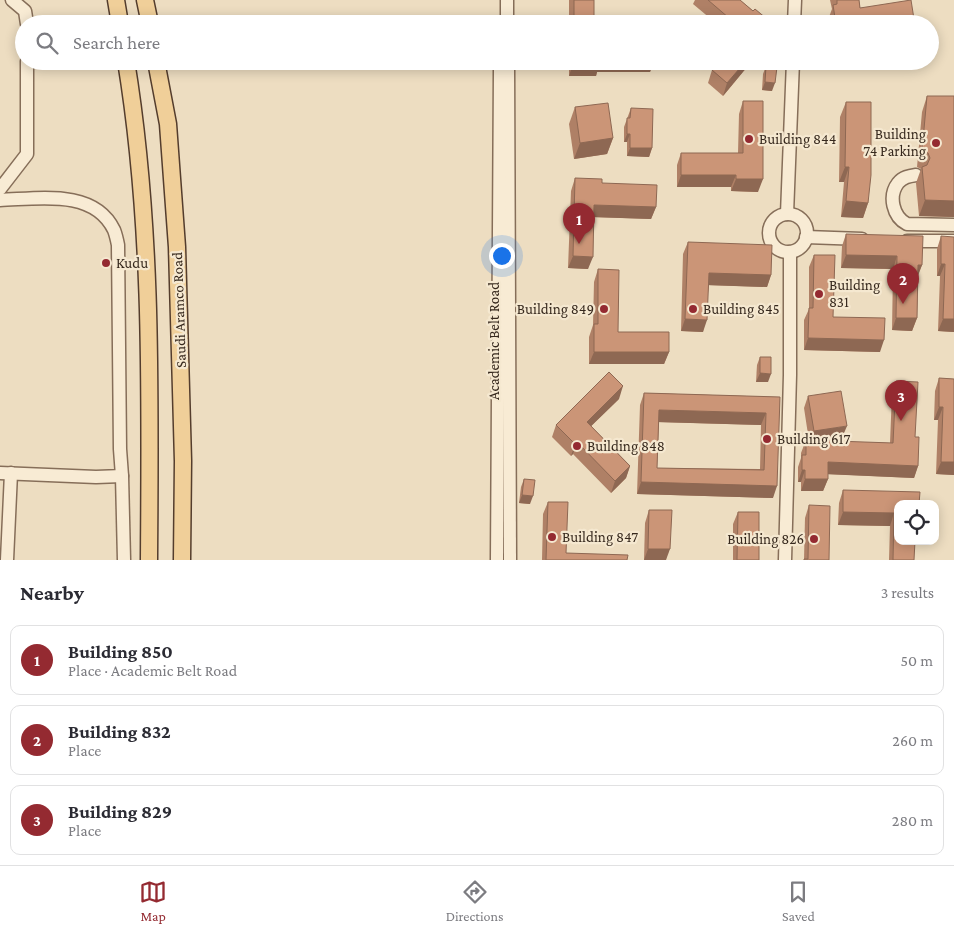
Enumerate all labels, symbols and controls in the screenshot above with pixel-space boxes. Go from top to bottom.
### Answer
search box [15,15,939,70]
icon: search [33,29,61,57]
text: Search here [73,32,160,53]
place label: Building 74 Parking [863,126,926,160]
place label: Building 844 [759,131,836,148]
marker: Building 844 [743,133,755,145]
marker: Building 74 Parking [930,137,942,149]
pin: 1 [563,203,595,244]
your location [489,243,515,269]
street label: Saudi Aramco Road [169,252,189,368]
place label: Kudu [116,255,148,271]
marker: Kudu [100,257,112,269]
pin: 2 [887,263,919,304]
place label: Building 831 [829,277,880,310]
street label: Academic Belt Road [486,282,502,400]
marker: Building 831 [813,288,825,300]
place label: Building 849 [517,301,594,318]
place label: Building 845 [703,301,780,318]
marker: Building 849 [598,303,610,315]
marker: Building 845 [687,303,699,315]
pin: 3 [885,380,917,421]
place label: Building 617 [777,431,851,448]
marker: Building 617 [761,433,773,445]
place label: Building 848 [587,438,665,455]
marker: Building 848 [571,440,583,452]
map controls [894,500,939,545]
button: locate [894,500,939,545]
place label: Building 847 [562,529,638,546]
marker: Building 847 [546,531,558,543]
place label: Building 826 [727,531,804,548]
marker: Building 826 [808,533,820,545]
text: Nearby [20,581,84,605]
text: 3 results [881,584,934,601]
text: Building 850 [68,641,173,662]
text: 1 [34,652,40,669]
text: 50 m [901,652,933,669]
text: Place · Academic Belt Road [68,662,237,679]
text: Building 832 [68,721,171,742]
text: 2 [33,732,41,749]
text: 260 m [892,732,933,749]
text: Place [68,742,101,759]
text: Building 829 [68,801,172,822]
text: 3 [33,812,41,829]
text: 280 m [892,812,933,829]
text: Place [68,822,101,839]
tab: Map [139,878,167,924]
tab: Directions [446,878,504,924]
tab: Saved [782,878,815,924]

